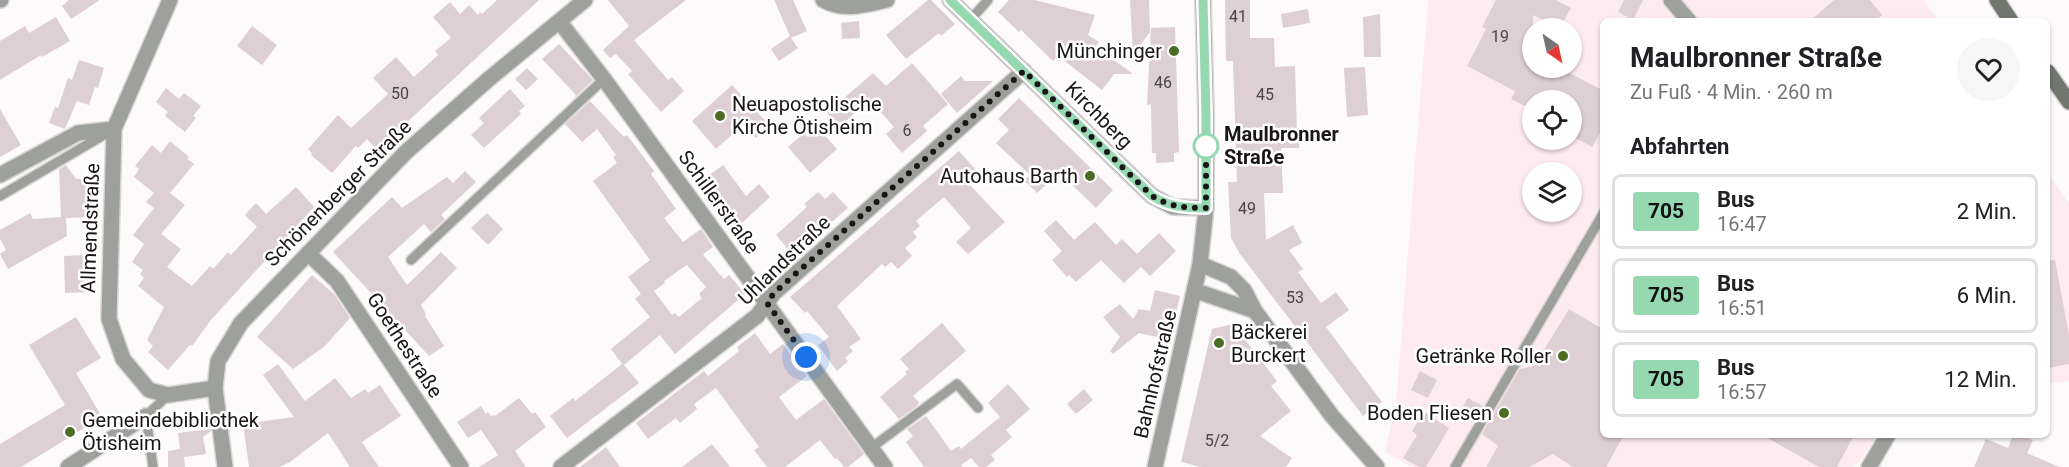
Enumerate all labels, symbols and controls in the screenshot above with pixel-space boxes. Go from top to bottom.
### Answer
house number: 41 [1229,7,1247,26]
north arrow [1522,18,1582,78]
map controls [1522,18,1582,222]
house number: 19 [1491,27,1509,46]
button: heart [1957,38,2020,101]
place label: Münchinger [1056,39,1162,63]
text: Maulbronner Straße [1630,41,1882,74]
marker: Münchinger [1167,44,1181,58]
house number: 46 [1154,73,1172,92]
street label: Kirchberg [1060,76,1138,154]
text: Zu Fuß · 4 Min. · 260 m [1630,80,1833,104]
house number: 50 [391,84,409,103]
house number: 45 [1256,85,1274,104]
button: locate [1522,90,1582,150]
place label: Neuapostolische Kirche Ötisheim [732,92,882,139]
marker: Neuapostolische Kirche Ötisheim [713,109,727,123]
street label: Schönenberger Straße [260,115,416,271]
house number: 6 [903,121,912,140]
place label: Maulbronner Straße [1224,122,1339,169]
marker: Maulbronner Straße [1193,133,1219,159]
text: Abfahrten [1630,134,1729,159]
street label: Schillerstraße [673,146,765,258]
button: layers [1522,162,1582,222]
street label: Allmendstraße [76,163,104,293]
place label: Autohaus Barth [940,164,1078,188]
marker: Autohaus Barth [1083,169,1097,183]
text: Bus [1717,187,1755,212]
house number: 49 [1238,199,1256,218]
text: 705 [1648,199,1684,223]
text: 2 Min. [1957,199,2017,224]
street label: Uhlandstraße [733,210,835,310]
text: 16:47 [1717,212,1767,236]
text: Bus [1717,271,1755,296]
text: 705 [1648,283,1684,307]
text: 6 Min. [1957,283,2017,308]
street label: Goethestraße [362,288,448,402]
house number: 53 [1286,288,1304,307]
text: 16:51 [1717,296,1767,320]
street label: Bahnhofstraße [1129,307,1181,441]
place label: Bäckerei Burckert [1231,320,1307,367]
marker: Bäckerei Burckert [1212,336,1226,350]
your location [791,342,821,372]
place label: Getränke Roller [1416,344,1551,368]
marker: Getränke Roller [1556,349,1570,363]
text: Bus [1717,355,1755,380]
text: 705 [1648,367,1684,391]
text: 12 Min. [1944,367,2017,392]
text: 16:57 [1717,380,1767,404]
place label: Boden Fliesen [1367,401,1492,425]
marker: Boden Fliesen [1497,406,1511,420]
place label: Gemeindebibliothek Ötisheim [82,408,260,455]
marker: Gemeindebibliothek Ötisheim [63,425,77,439]
house number: 5/2 [1205,431,1229,450]

